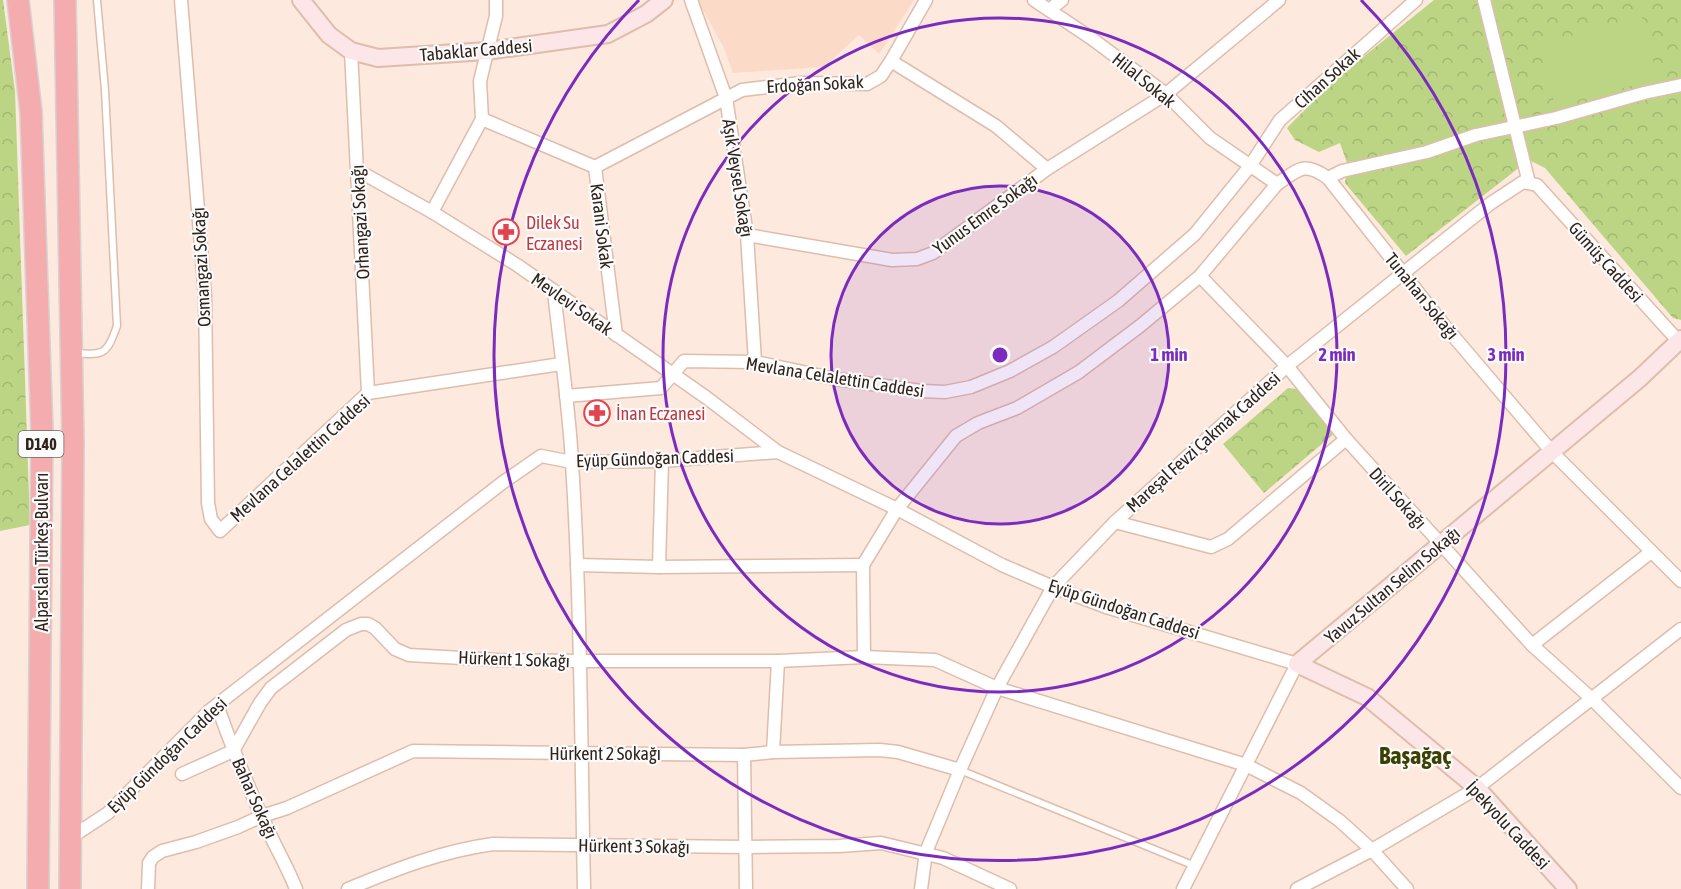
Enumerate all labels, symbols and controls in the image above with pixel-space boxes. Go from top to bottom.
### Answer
street label: Tabaklar Caddesi [419,35,533,65]
street label: Cihan Sokak [1290,43,1364,113]
street label: Hilal Sokak [1108,48,1180,112]
street label: Erdoğan Sokak [766,71,864,97]
street label: Aşık Veysel Sokağı [718,117,758,239]
street label: Orhangazi Sokağı [347,164,373,280]
street label: Yunus Emre Sokağı [929,169,1041,259]
street label: Karani Sokak [586,182,618,270]
street label: Osmangazi Sokağı [187,207,215,327]
place label: Dilek Su Eczanesi [526,212,583,254]
pharmacy icon: Dilek Su Eczanesi [491,217,521,247]
street label: Gümüş Caddesi [1564,217,1648,307]
street label: Tunahan Sokağı [1381,248,1463,344]
street label: Mevlevi Sokak [527,268,617,340]
text: 1 min [1151,344,1188,365]
text: 2 min [1319,344,1356,365]
text: 3 min [1488,344,1525,365]
centre of rings [990,345,1010,365]
street label: Mevlana Celalettin Caddesi [744,353,926,401]
street label: Mareşal Fevzi Çakmak Caddesi [1122,367,1284,517]
street label: Mevlana Celalettin Caddesi [226,390,374,526]
pharmacy icon: İnan Eczanesi [582,398,612,428]
place label: İnan Eczanesi [616,403,705,424]
road number: D140 [18,431,63,457]
street label: Eyüp Gündoğan Caddesi [576,445,734,471]
street label: Diril Sokağı [1365,463,1431,533]
street label: Alparslan Türkeş Bulvarı [31,473,52,631]
street label: Yavuz Sultan Selim Sokağı [1320,522,1464,648]
street label: Eyüp Gündoğan Caddesi [1046,575,1202,643]
street label: Hürkent 1 Sokağı [458,647,570,671]
street label: Eyüp Gündoğan Caddesi [103,693,231,817]
district label: Başağaç [1379,742,1451,769]
street label: Hürkent 2 Sokağı [549,743,661,764]
street label: Bahar Sokağı [228,754,282,842]
street label: İpekyolu Caddesi [1462,777,1554,873]
street label: Hürkent 3 Sokağı [578,835,690,857]

